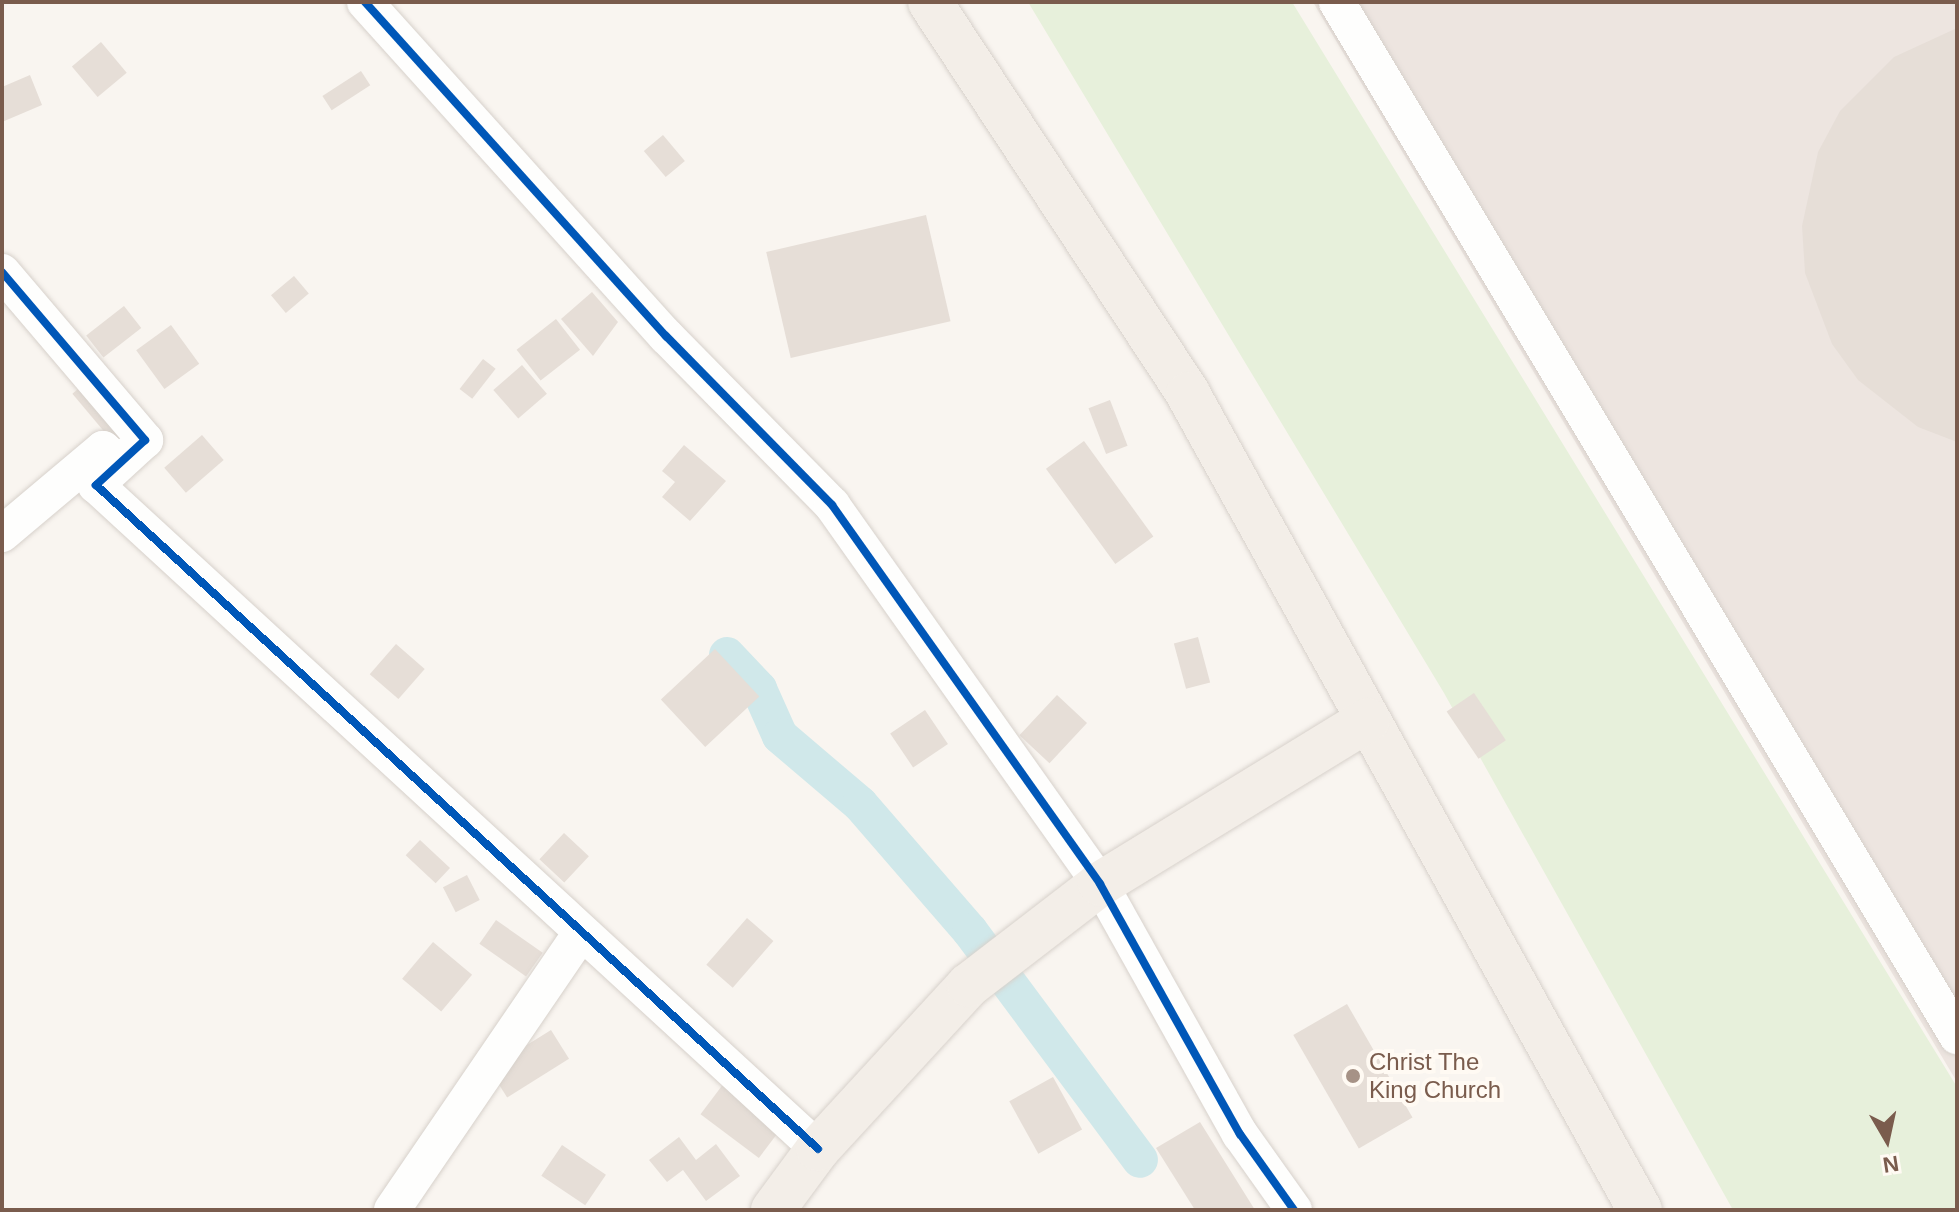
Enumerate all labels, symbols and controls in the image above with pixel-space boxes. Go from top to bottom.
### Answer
place label: Christ The King Church [1369,1048,1501,1104]
marker: Christ The King Church [1344,1067,1362,1085]
north arrow [1847,1100,1927,1180]
text: N [1881,1151,1901,1178]

